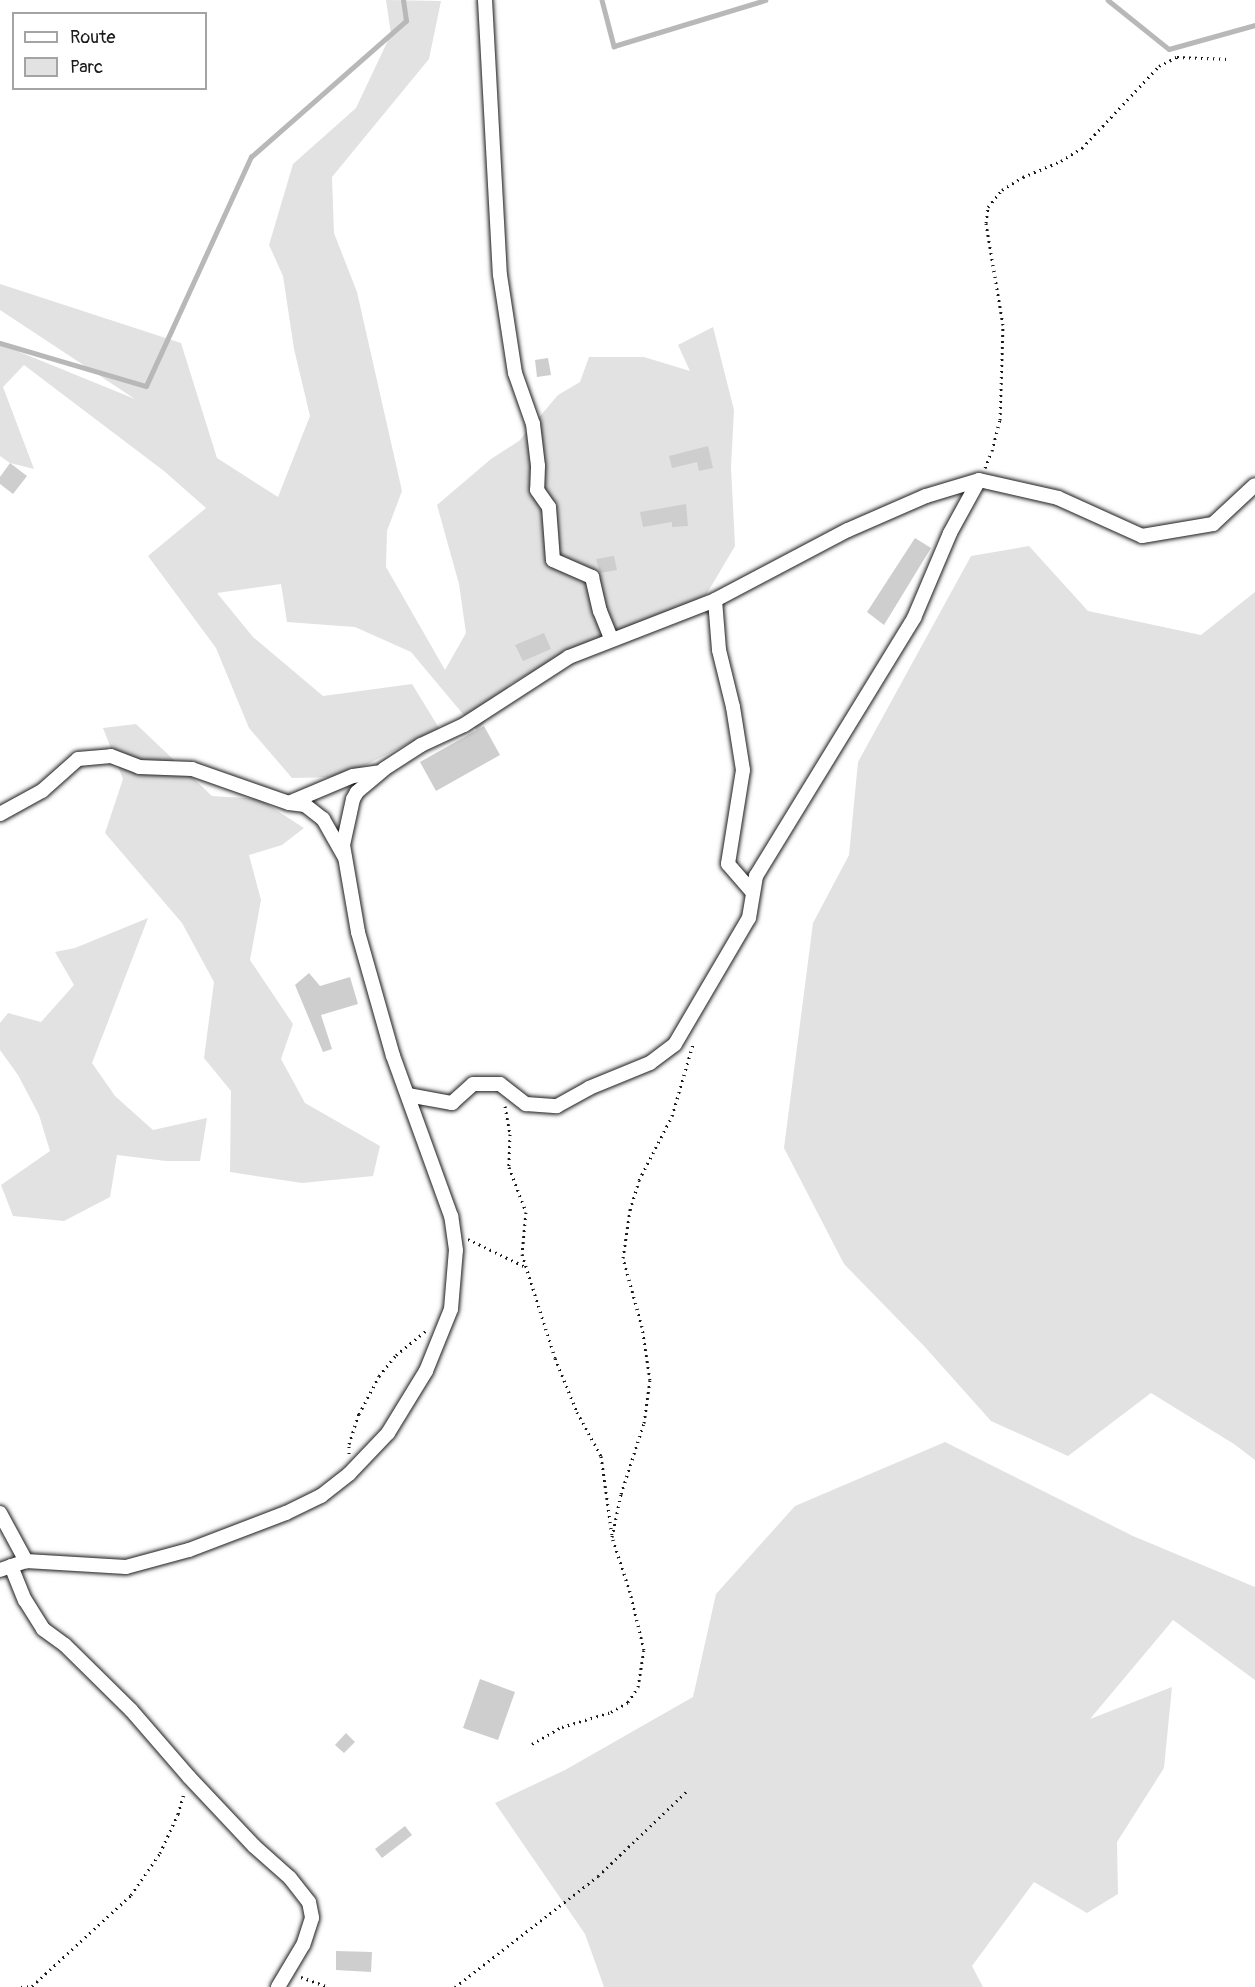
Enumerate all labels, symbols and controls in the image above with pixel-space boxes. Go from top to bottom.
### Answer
legend [12,12,207,90]
text: Route [70,26,115,49]
text: Parc [70,56,103,79]

